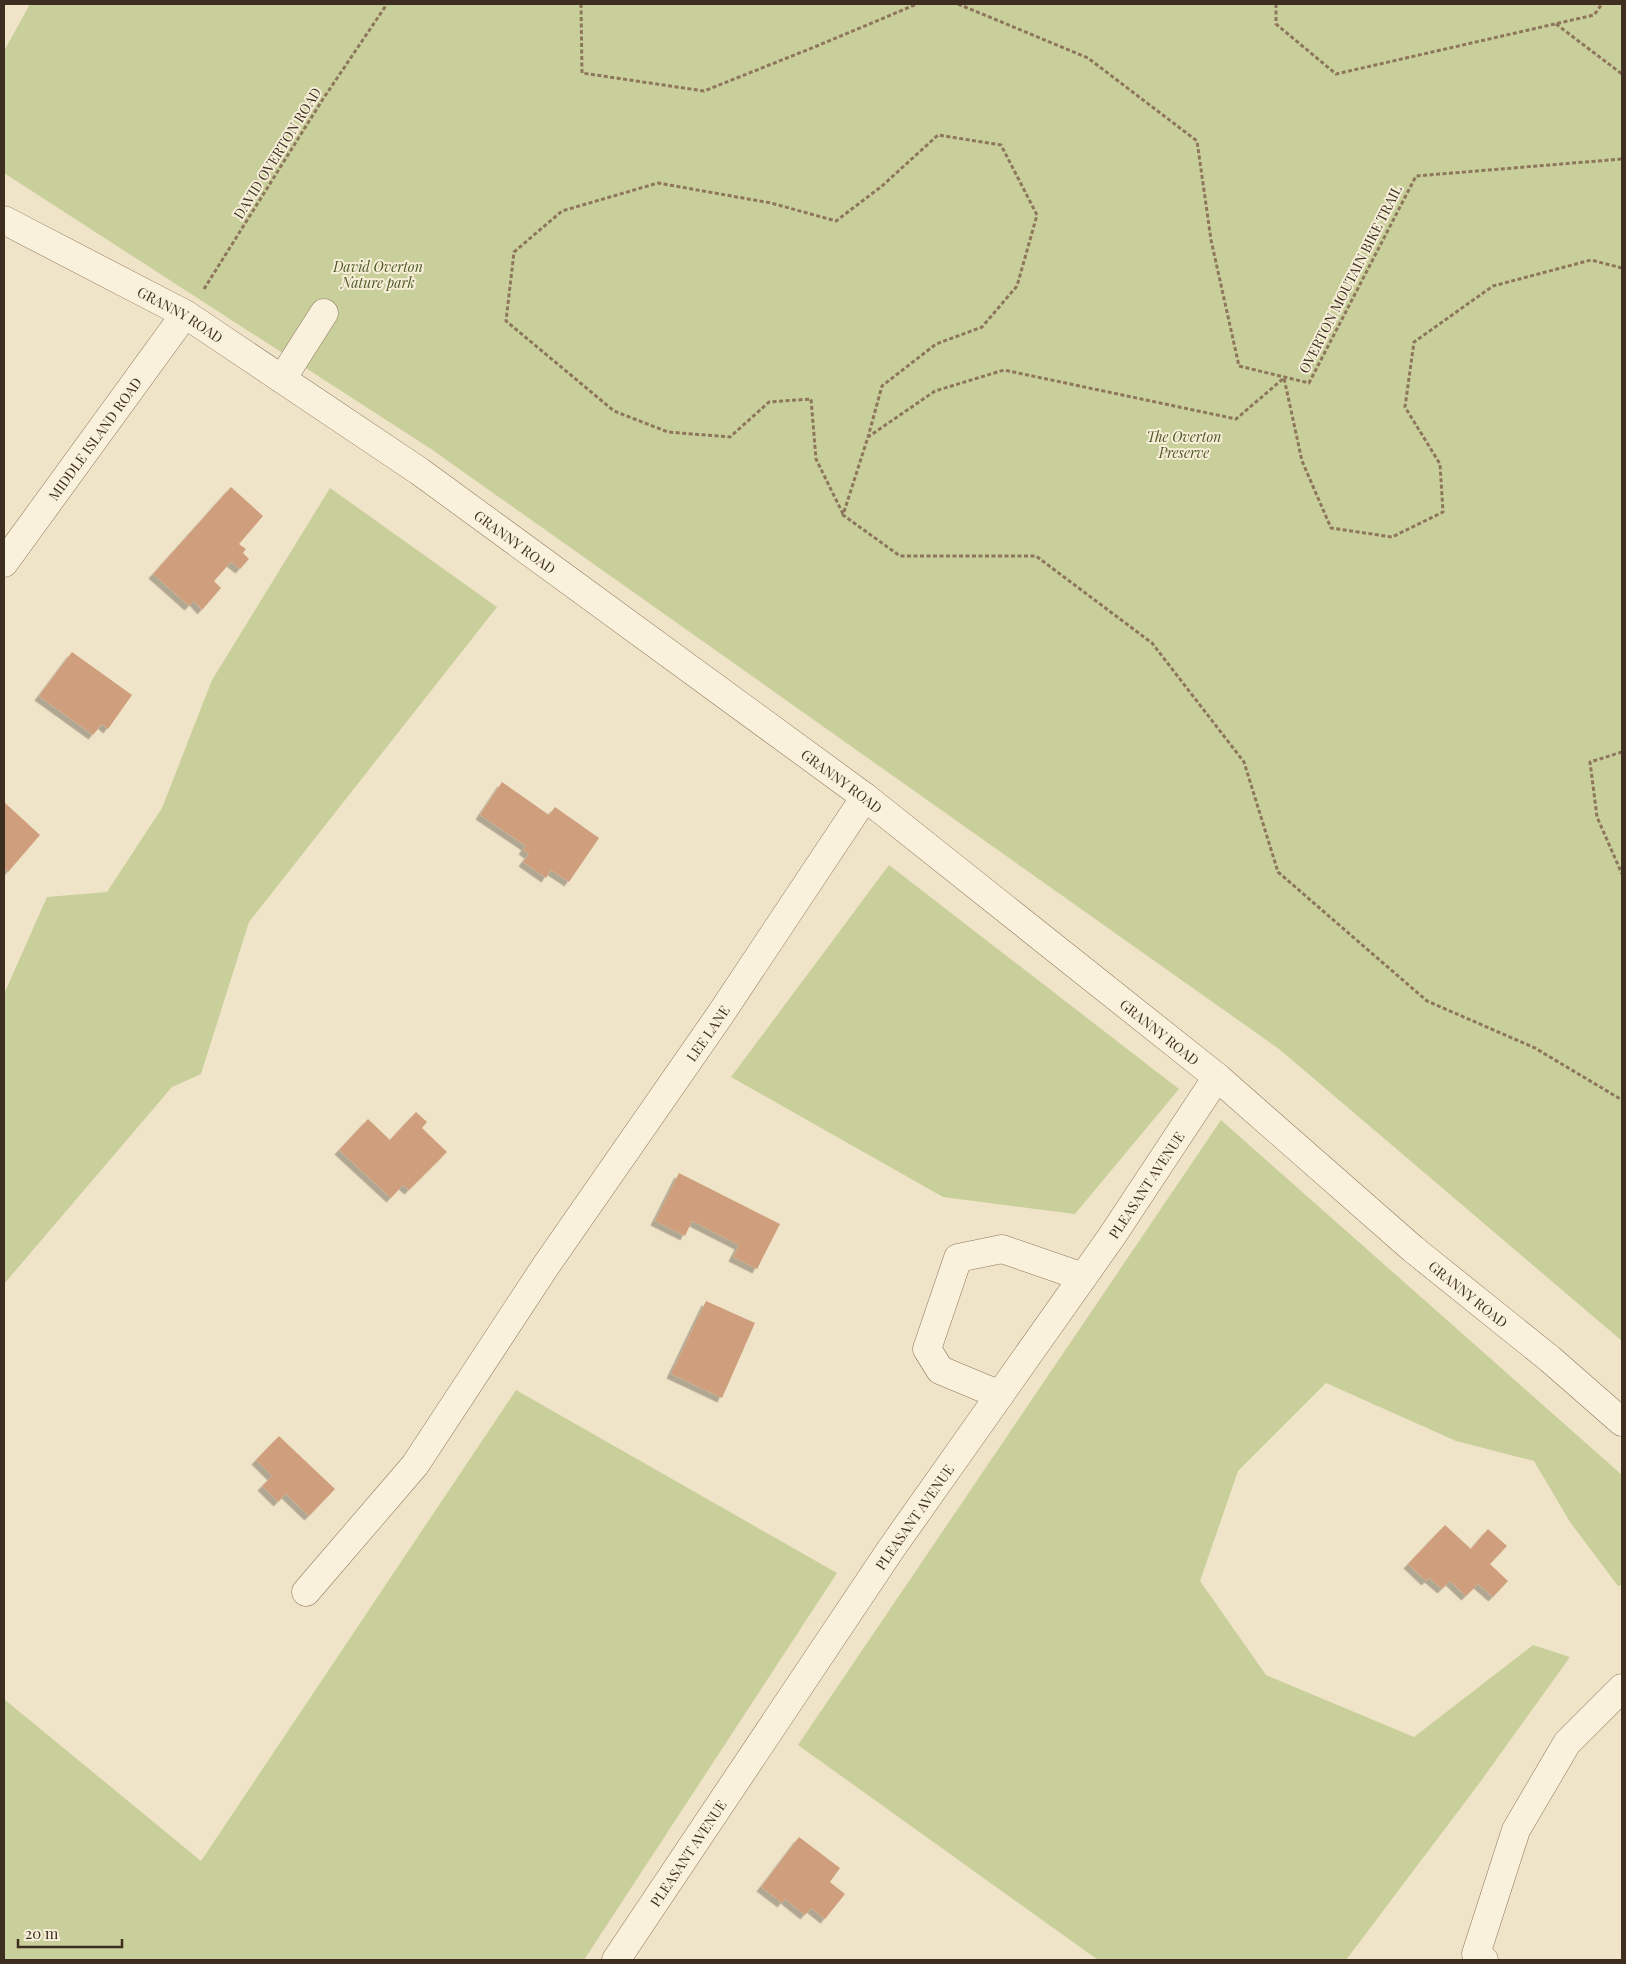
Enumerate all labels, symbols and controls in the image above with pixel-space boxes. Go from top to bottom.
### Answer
street label: DAVID OVERTON ROAD [229,84,325,222]
street label: OVERTON MOUTAIN BIKE TRAIL [1294,182,1406,376]
park label: David Overton Nature park [332,257,423,292]
street label: GRANNY ROAD [134,282,227,347]
street label: MIDDLE ISLAND ROAD [43,373,146,504]
park label: The Overton Preserve [1147,427,1221,462]
street label: GRANNY ROAD [471,505,560,578]
street label: GRANNY ROAD [798,744,887,817]
street label: GRANNY ROAD [1116,994,1204,1069]
street label: LEE LANE [681,1001,733,1065]
street label: PLEASANT AVENUE [1104,1128,1188,1242]
street label: GRANNY ROAD [1425,1256,1512,1331]
street label: PLEASANT AVENUE [870,1460,957,1573]
street label: PLEASANT AVENUE [645,1796,730,1910]
scale bar [18,1916,121,1948]
text: 20 m [25,1923,59,1943]

